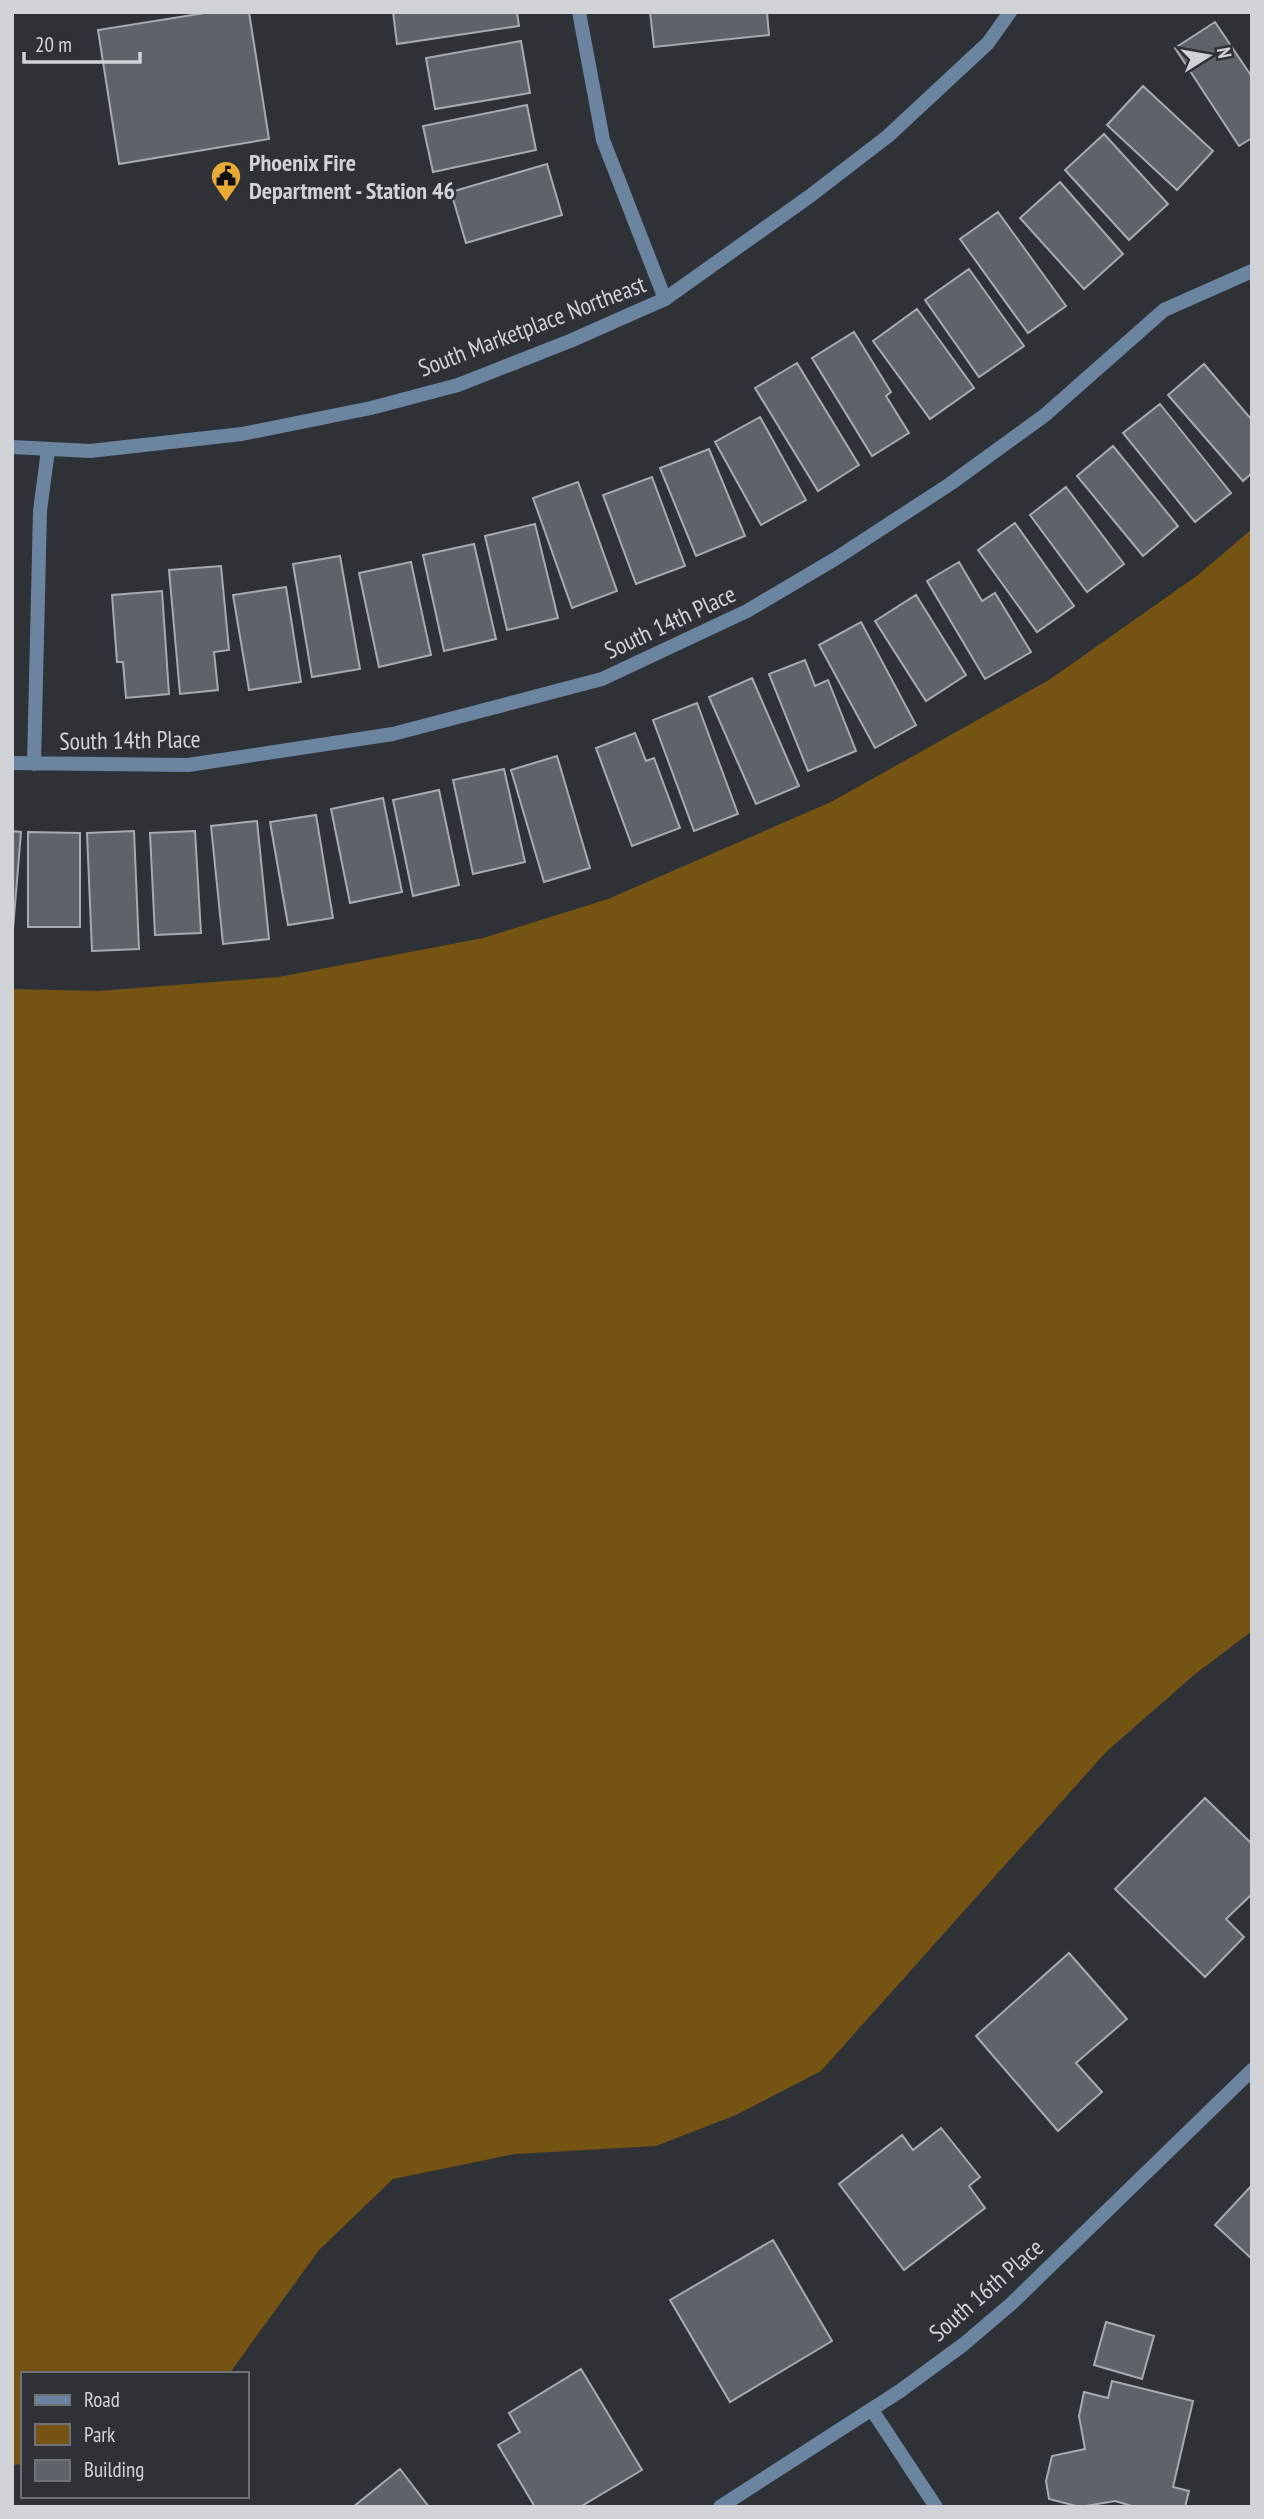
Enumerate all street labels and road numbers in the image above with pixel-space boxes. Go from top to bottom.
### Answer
street label: South Marketplace Northeast [414,268,650,384]
street label: South 14th Place [599,578,741,666]
street label: South 14th Place [59,723,201,757]
street label: South 16th Place [923,2232,1049,2348]

